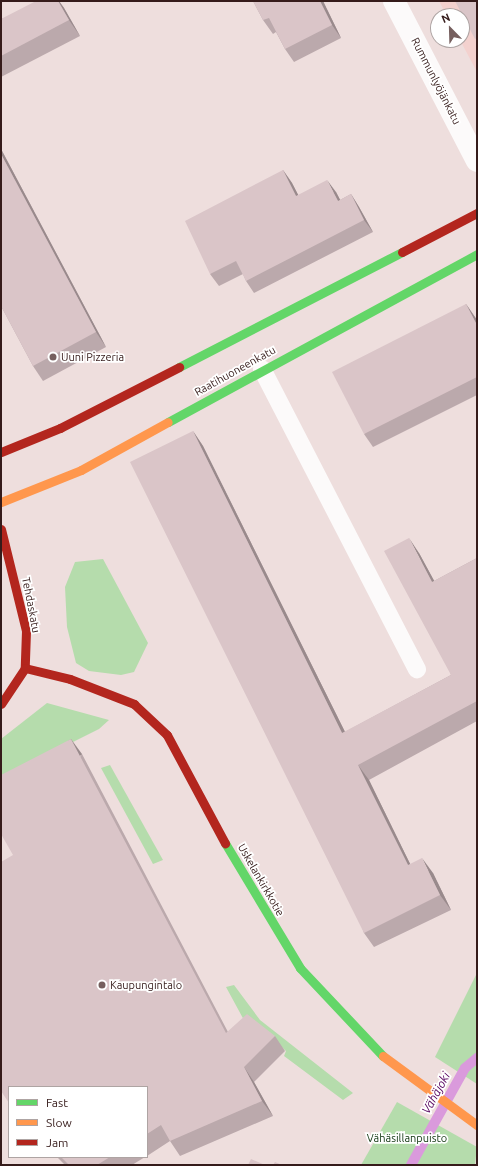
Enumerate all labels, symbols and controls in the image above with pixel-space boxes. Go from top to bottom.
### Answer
north arrow [430,8,470,48]
text: N [440,11,452,25]
street label: Rummunlyöjänkatu [408,35,464,127]
street label: Raatihuoneenkatu [192,343,278,399]
place label: Uuni Pizzeria [61,350,124,364]
marker: Uuni Pizzeria [48,352,58,362]
street label: Tehdaskatu [19,576,43,634]
street label: Uskelankirkkotie [235,841,287,919]
place label: Kaupungintalo [110,978,182,992]
marker: Kaupungintalo [97,980,107,990]
water label: Vähäjoki [419,1070,453,1116]
legend [8,1086,148,1158]
text: Fast [46,1096,68,1109]
text: Slow [46,1116,72,1129]
park label: Vähäsillanpuisto [367,1131,447,1145]
text: Jam [46,1136,68,1149]

